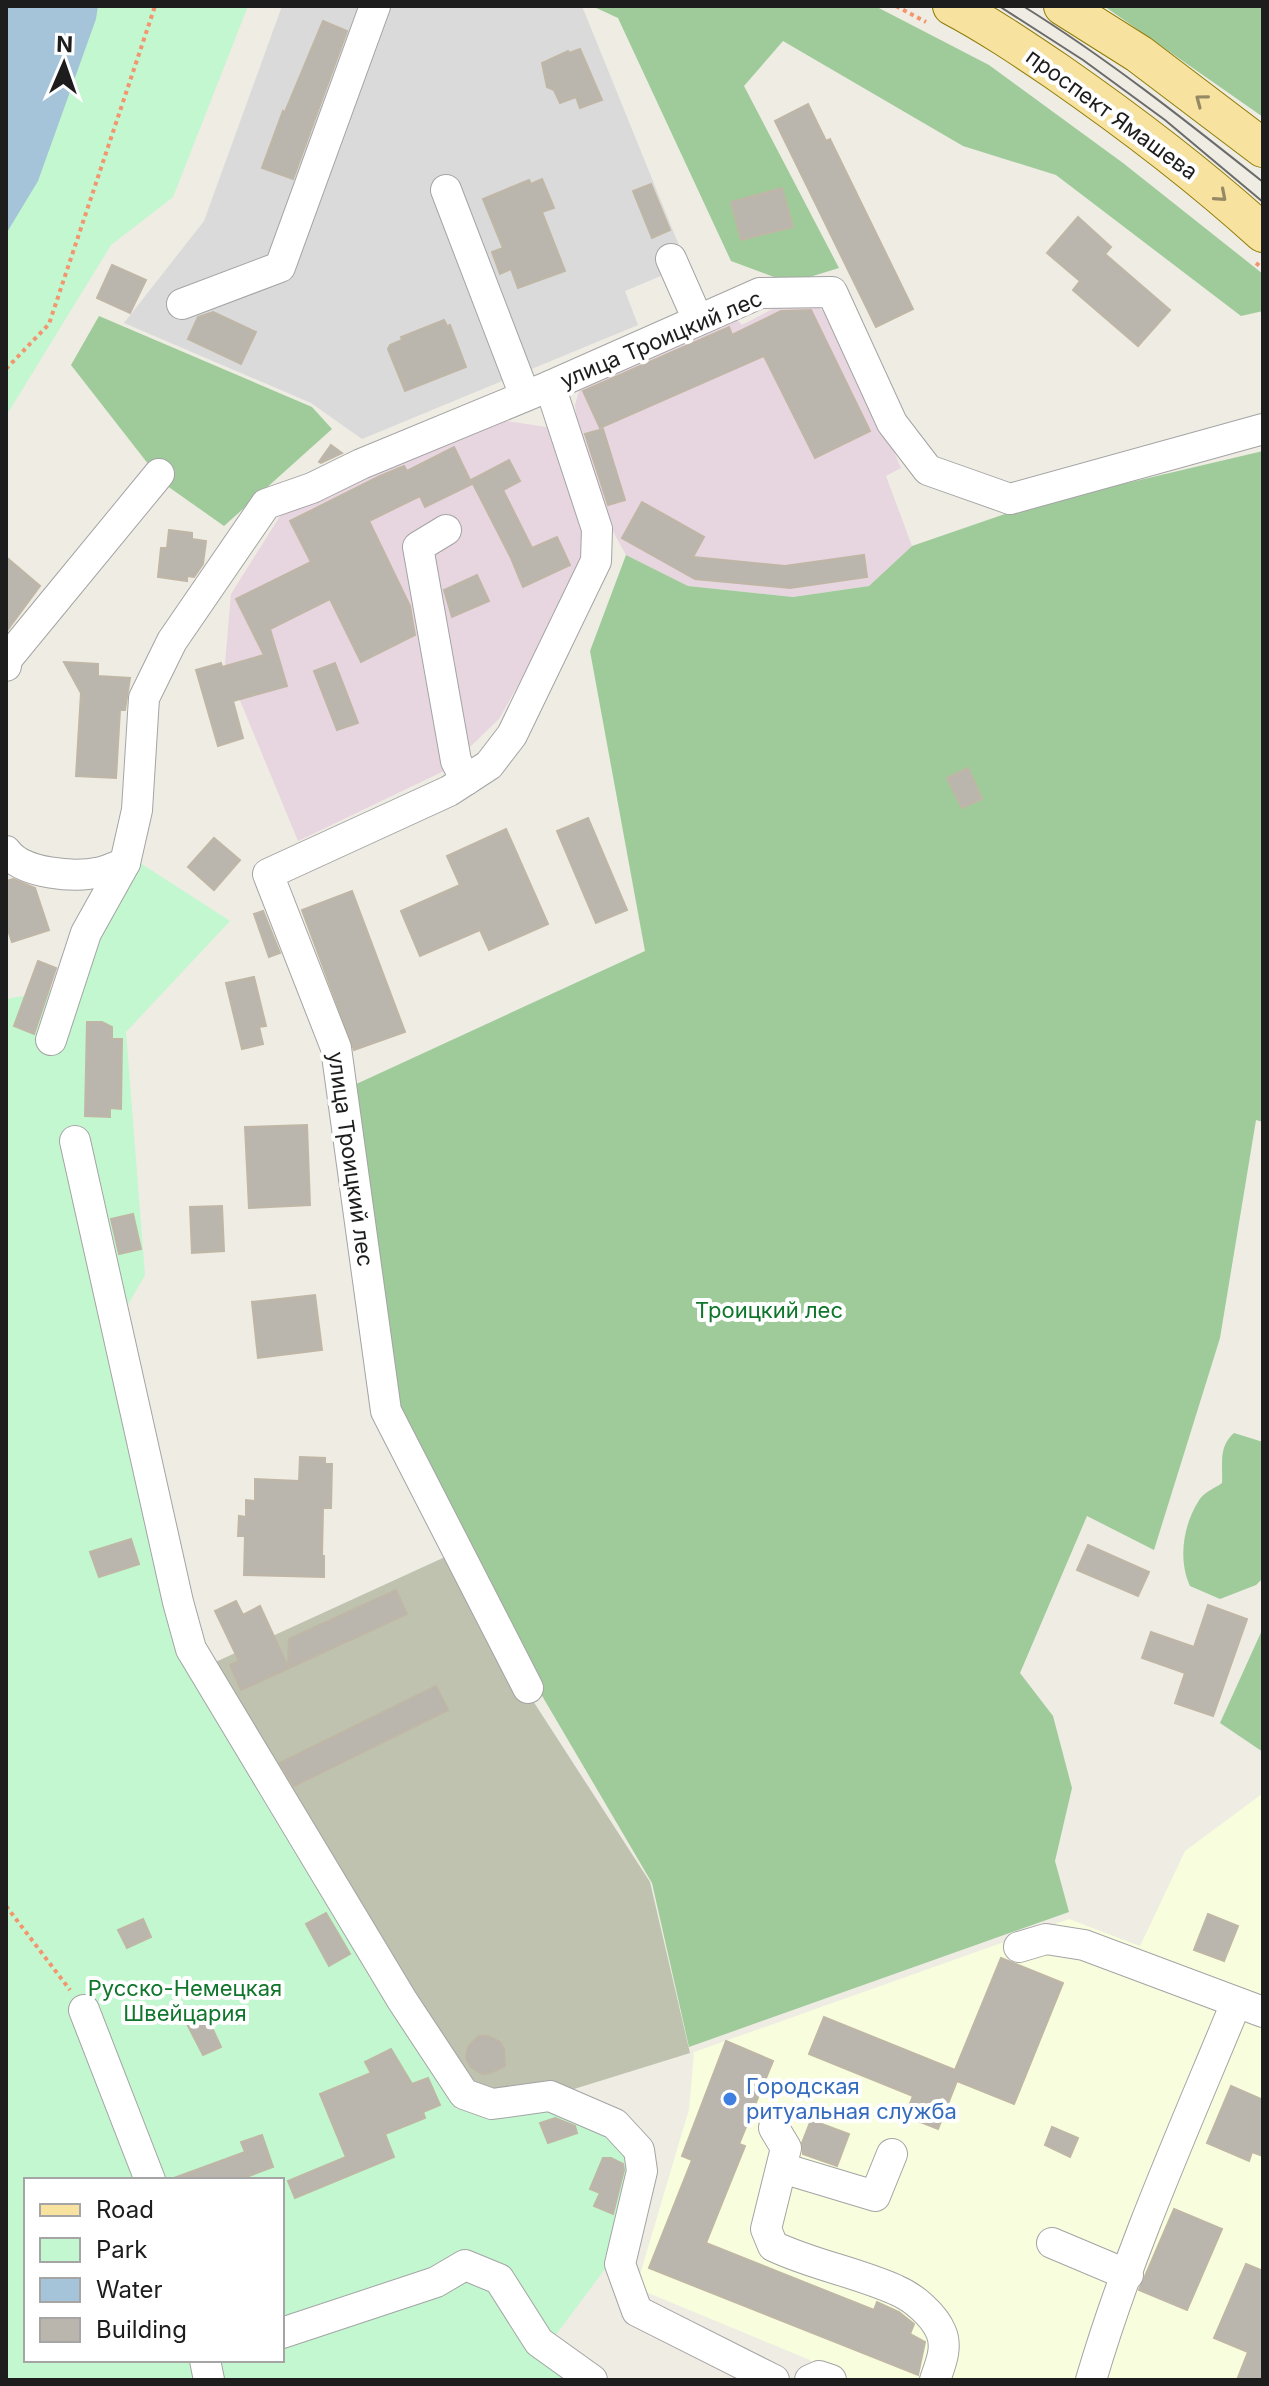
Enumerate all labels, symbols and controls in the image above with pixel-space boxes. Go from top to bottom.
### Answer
north arrow [24,24,104,104]
text: N [56,31,74,57]
street label: проспект Ямашева [1021,43,1203,185]
one-way arrow [1195,96,1210,110]
one-way arrow [1212,186,1227,201]
street label: улица Троицкий лес [556,285,766,393]
street label: улица Троицкий лес [323,1050,379,1268]
park label: Троицкий лес [695,1297,843,1323]
park label: Русско-Немецкая Швейцария [88,1975,282,2026]
place label: Городская ритуальная служба [746,2073,957,2124]
marker: Городская ритуальная служба [721,2090,739,2108]
legend [24,2178,284,2362]
text: Road [96,2195,154,2224]
text: Park [96,2235,147,2264]
text: Water [96,2275,163,2304]
text: Building [96,2315,187,2344]

